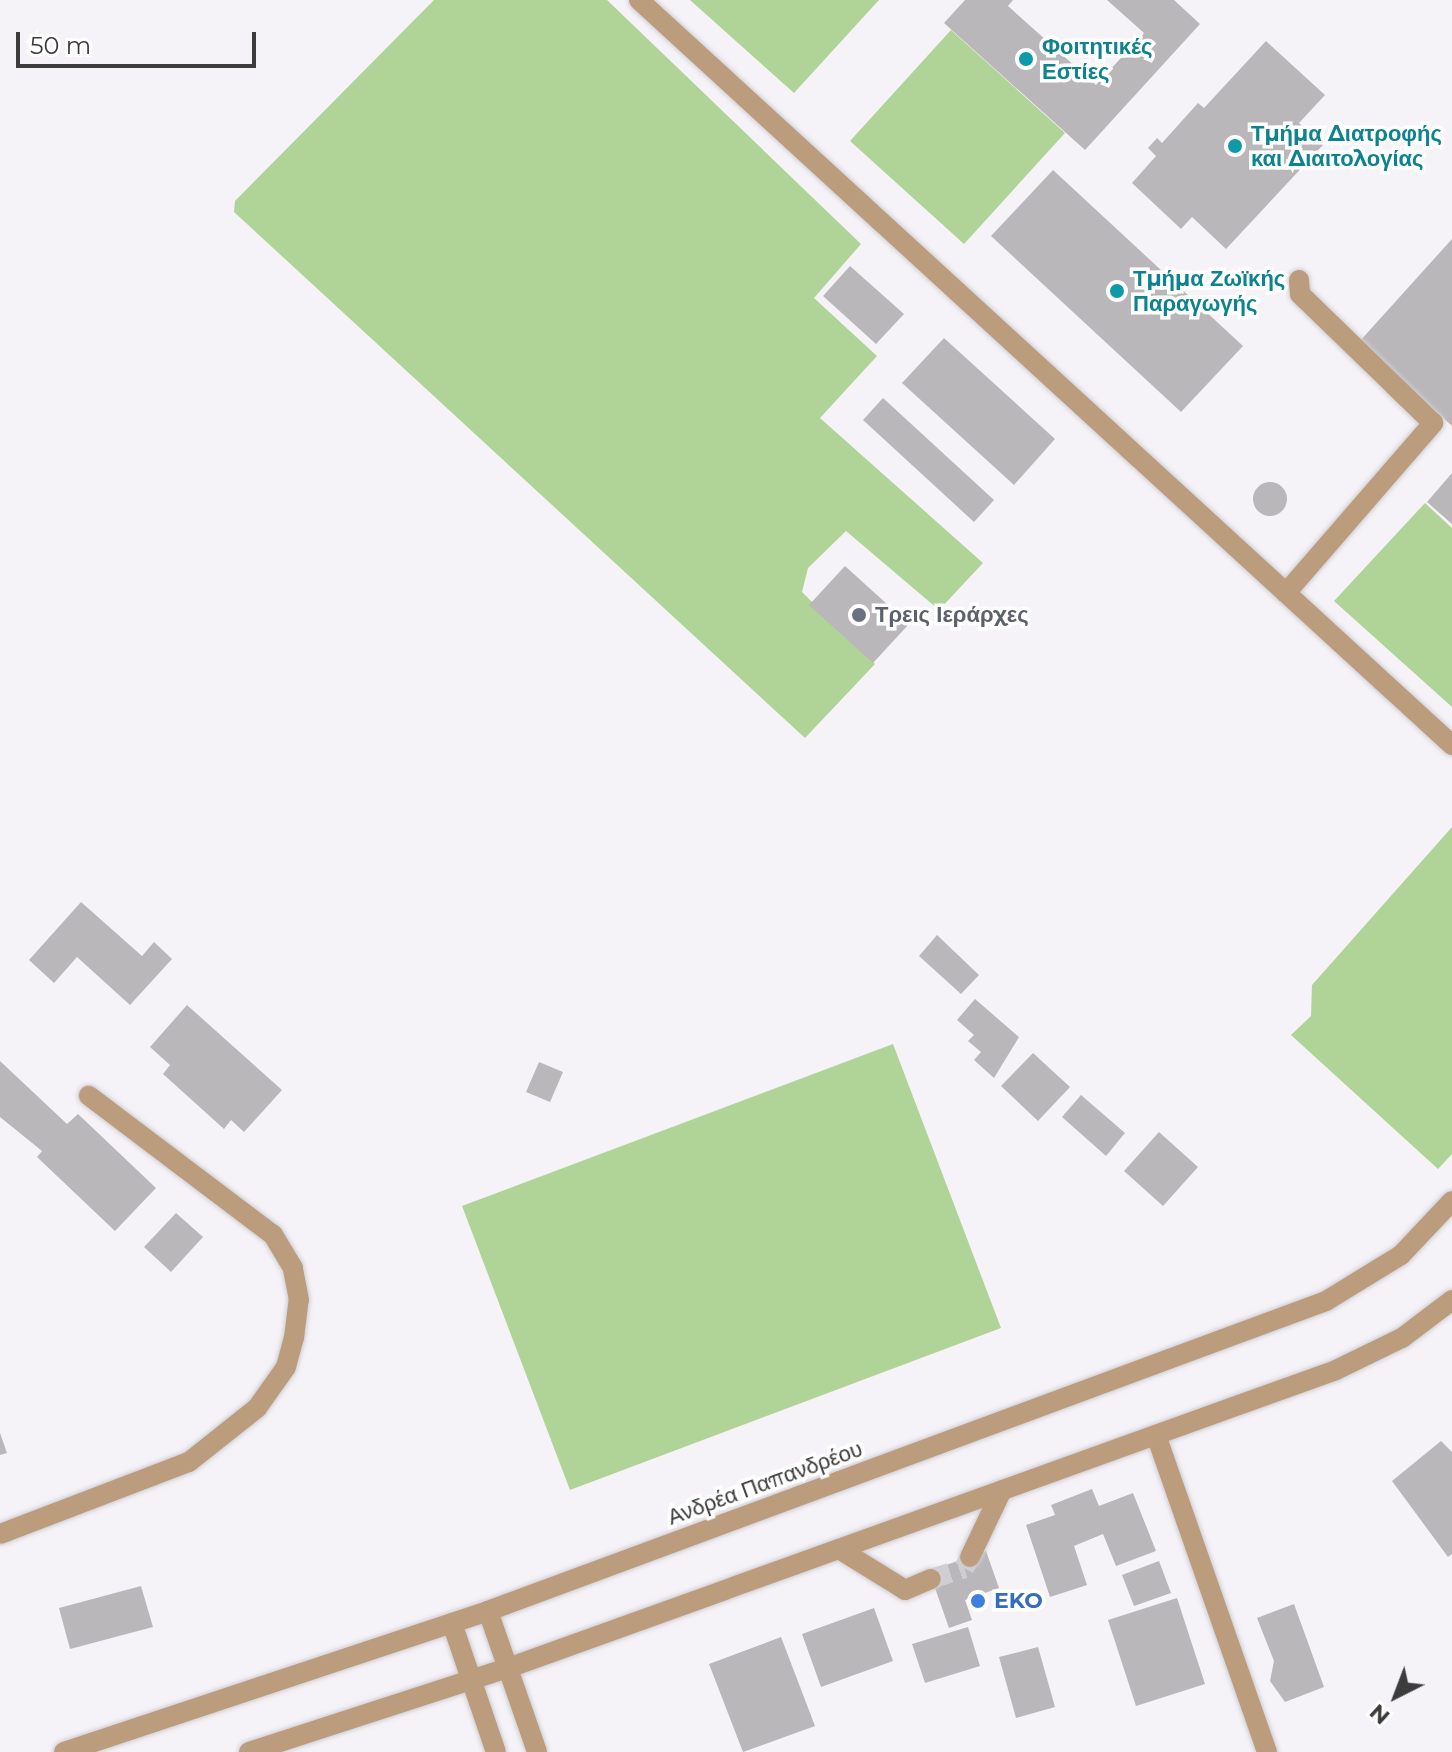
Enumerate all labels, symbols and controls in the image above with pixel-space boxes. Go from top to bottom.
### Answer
scale bar [20,16,260,66]
text: 50 m [30,31,91,60]
place label: Φοιτητικές Εστίες [1042,33,1152,84]
marker: Φοιτητικές Εστίες [1017,50,1035,68]
place label: Τμήμα Διατροφής και Διαιτολογίας [1251,120,1442,172]
marker: Τμήμα Διατροφής και Διαιτολογίας [1226,137,1244,155]
place label: Τμήμα Ζωϊκής Παραγωγής [1133,265,1285,316]
marker: Τμήμα Ζωϊκής Παραγωγής [1108,282,1126,300]
place label: Τρεις Ιεράρχες [875,602,1029,628]
marker: Τρεις Ιεράρχες [850,606,868,624]
street label: Ανδρέα Παπανδρέου [664,1435,866,1531]
place label: EKO [994,1588,1043,1614]
marker: EKO [969,1592,987,1610]
north arrow [1356,1656,1436,1736]
text: N [1364,1698,1395,1730]

